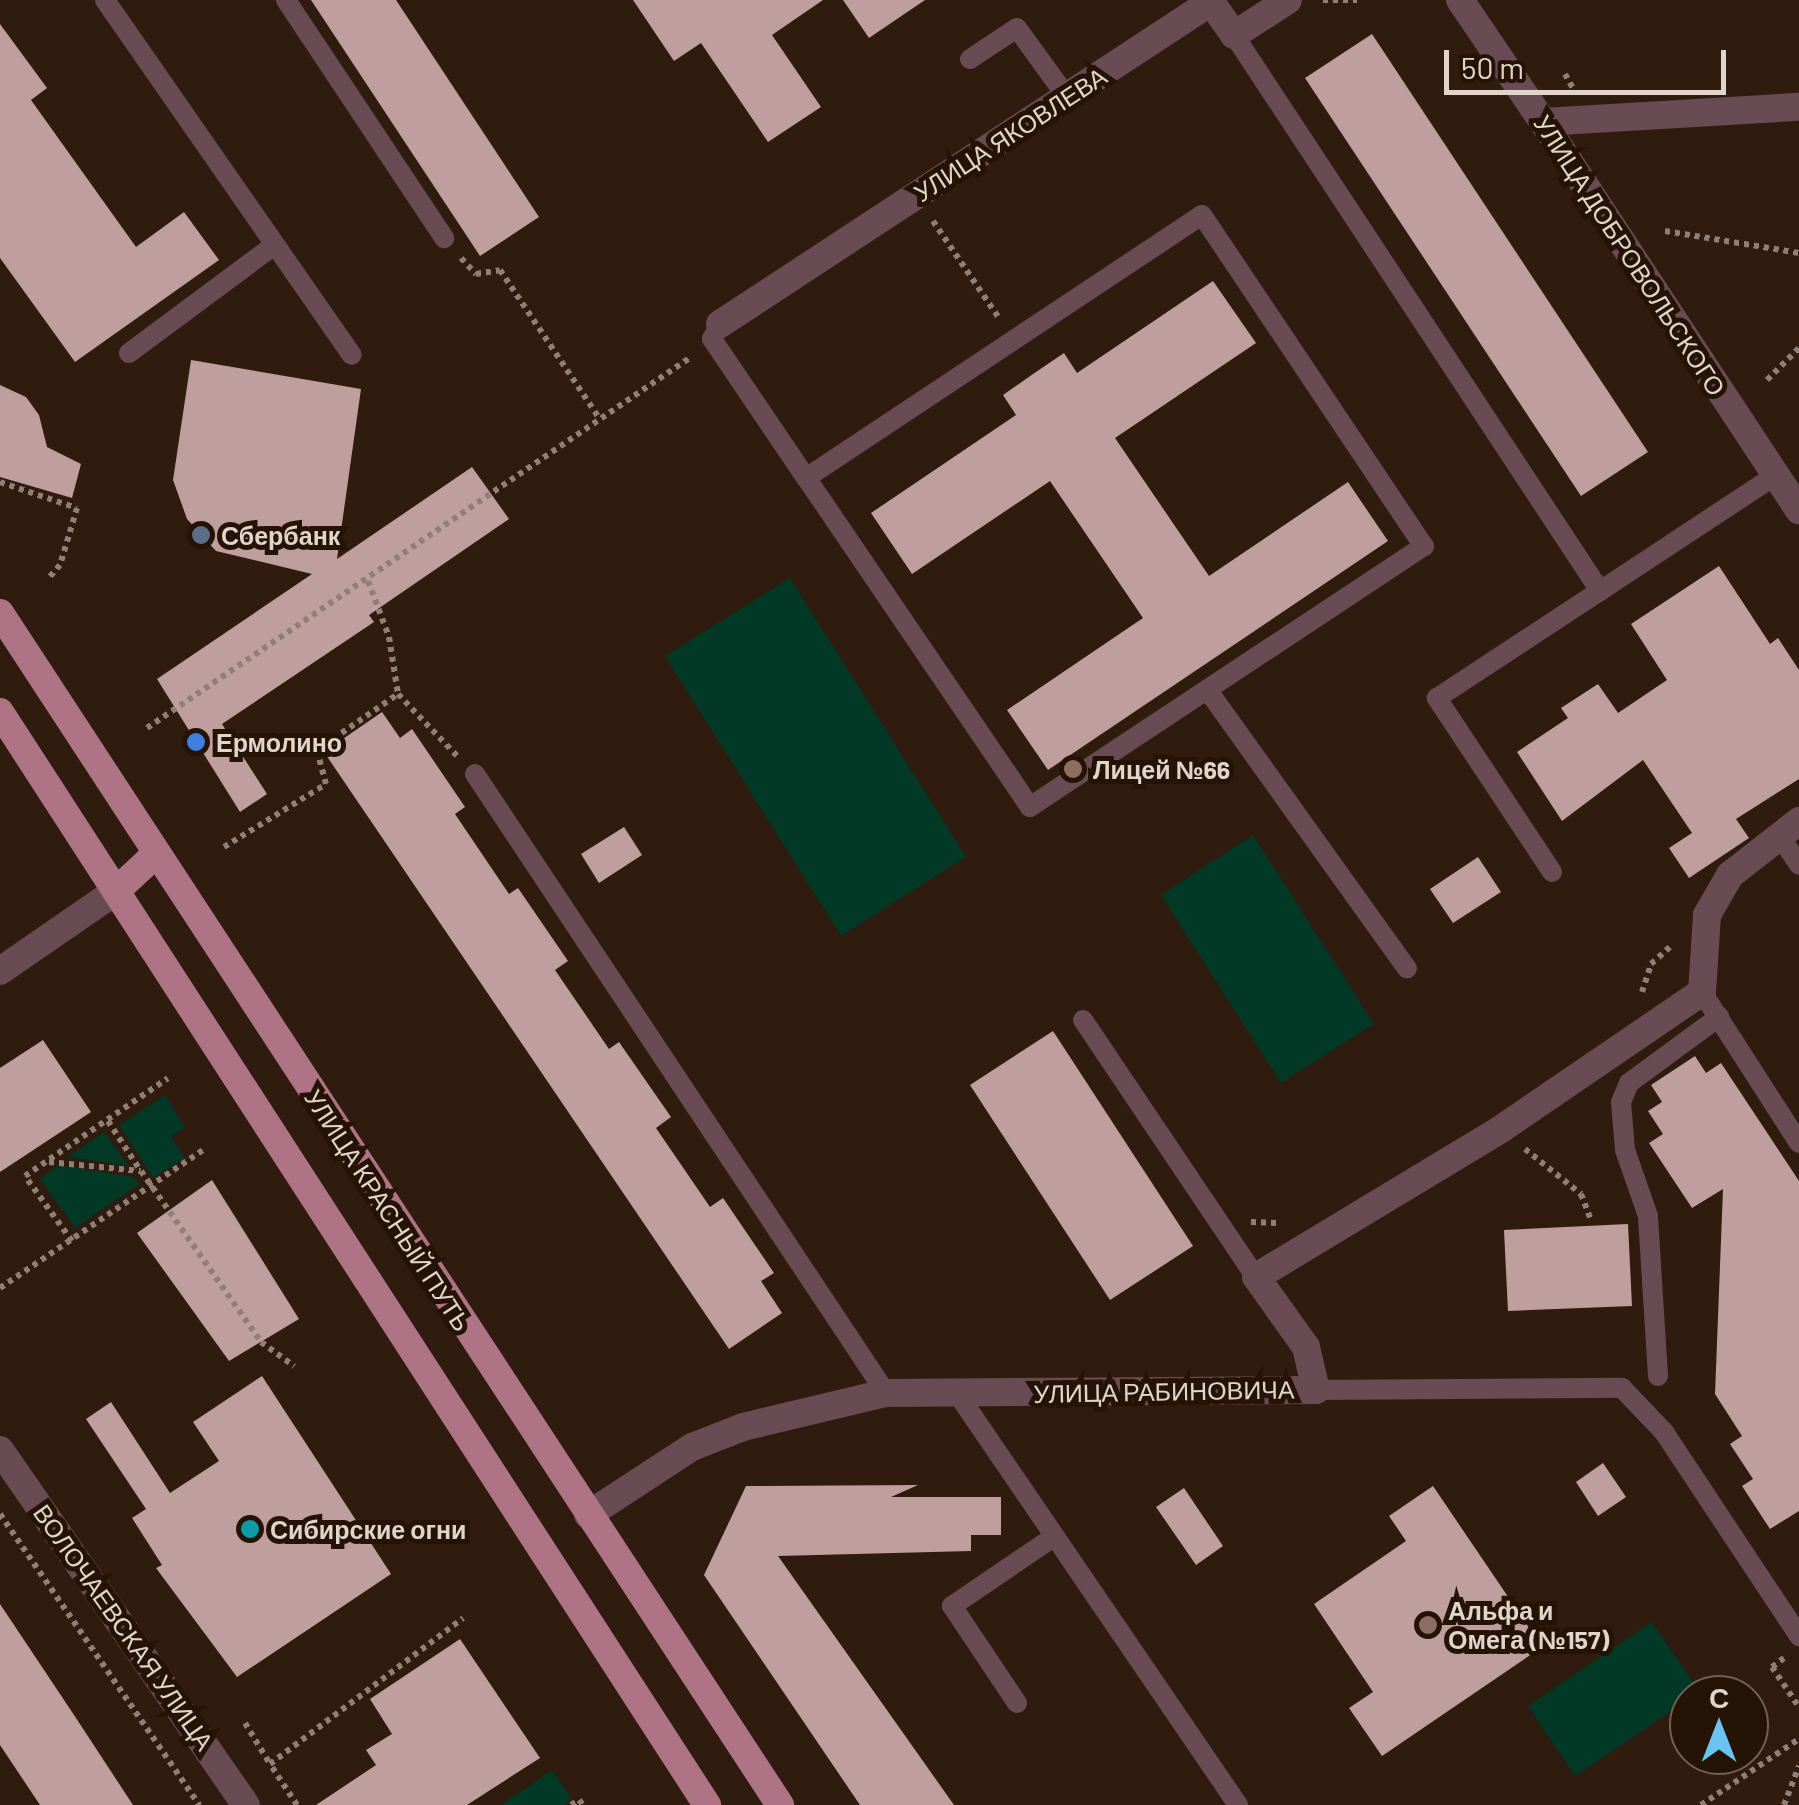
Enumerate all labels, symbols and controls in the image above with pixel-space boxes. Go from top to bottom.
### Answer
scale bar [1449,30,1732,92]
text: 50 m [1461,49,1524,85]
street label: УЛИЦА ЯКОВЛЕВА [908,61,1112,207]
street label: УЛИЦА ДОБРОВОЛЬСКОГО [1528,109,1732,401]
place label: Сбербанк [221,520,340,550]
marker: Сбербанк [190,524,212,546]
place label: Ермолино [216,727,342,757]
marker: Ермолино [185,731,207,753]
place label: Лицей №66 [1093,754,1230,784]
marker: Лицей №66 [1062,758,1084,780]
street label: УЛИЦА КРАСНЫЙ ПУТЬ [299,1084,477,1336]
street label: УЛИЦА РАБИНОВИЧА [1033,1374,1295,1408]
street label: ВОЛОЧАЕВСКАЯ УЛИЦА [28,1498,220,1756]
place label: Сибирские огни [270,1514,466,1544]
marker: Сибирские огни [239,1518,261,1540]
place label: Альфа и Омега (№157) [1448,1596,1609,1655]
marker: Альфа и Омега (№157) [1417,1614,1439,1636]
north arrow [1669,1675,1769,1775]
text: С [1709,1680,1729,1714]

